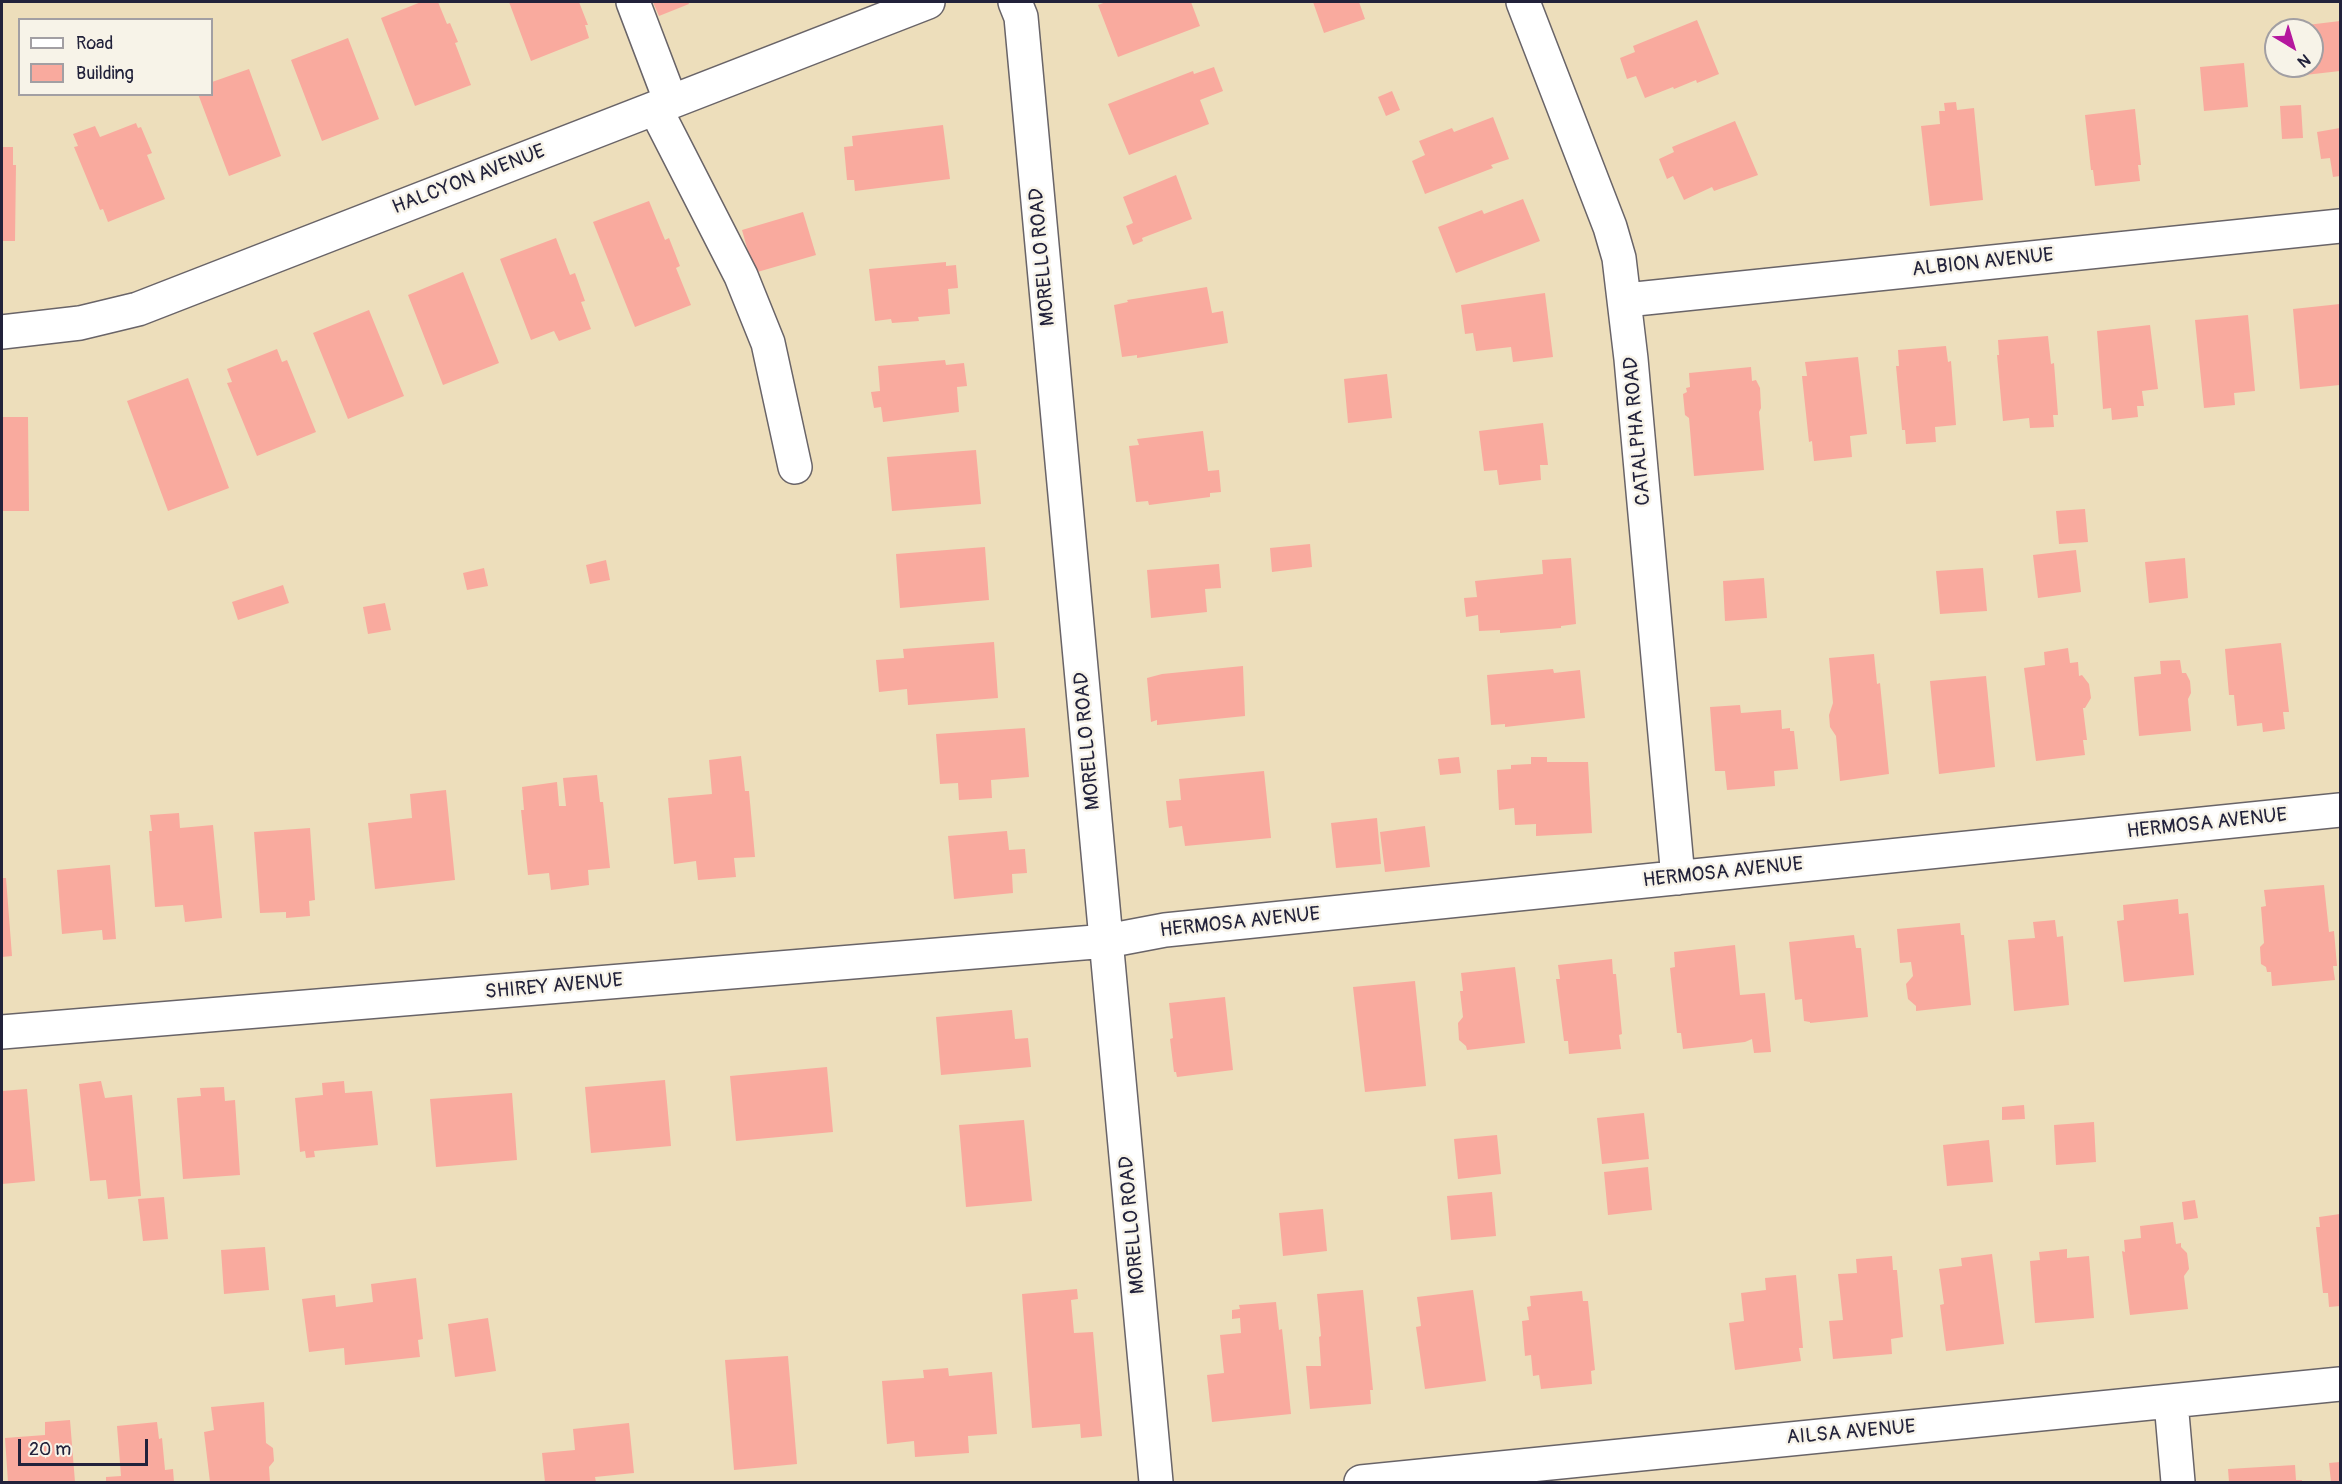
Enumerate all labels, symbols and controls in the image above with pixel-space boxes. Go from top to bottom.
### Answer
legend [18,18,213,96]
north arrow [2264,18,2324,78]
text: Road [76,32,113,55]
text: N [2293,49,2314,72]
text: Building [76,62,134,85]
street label: HALCYON AVENUE [389,140,549,220]
street label: MORELLO ROAD [1025,187,1061,327]
street label: ALBION AVENUE [1911,244,2055,282]
street label: CATALPHA ROAD [1620,356,1656,506]
street label: MORELLO ROAD [1070,671,1106,811]
street label: HERMOSA AVENUE [2126,804,2288,844]
street label: HERMOSA AVENUE [1642,853,1804,893]
street label: HERMOSA AVENUE [1159,903,1321,943]
street label: SHIREY AVENUE [484,969,624,1005]
street label: MORELLO ROAD [1115,1155,1151,1295]
street label: AILSA AVENUE [1786,1415,1916,1451]
scale bar [21,1427,152,1465]
text: 20 m [29,1438,71,1461]

